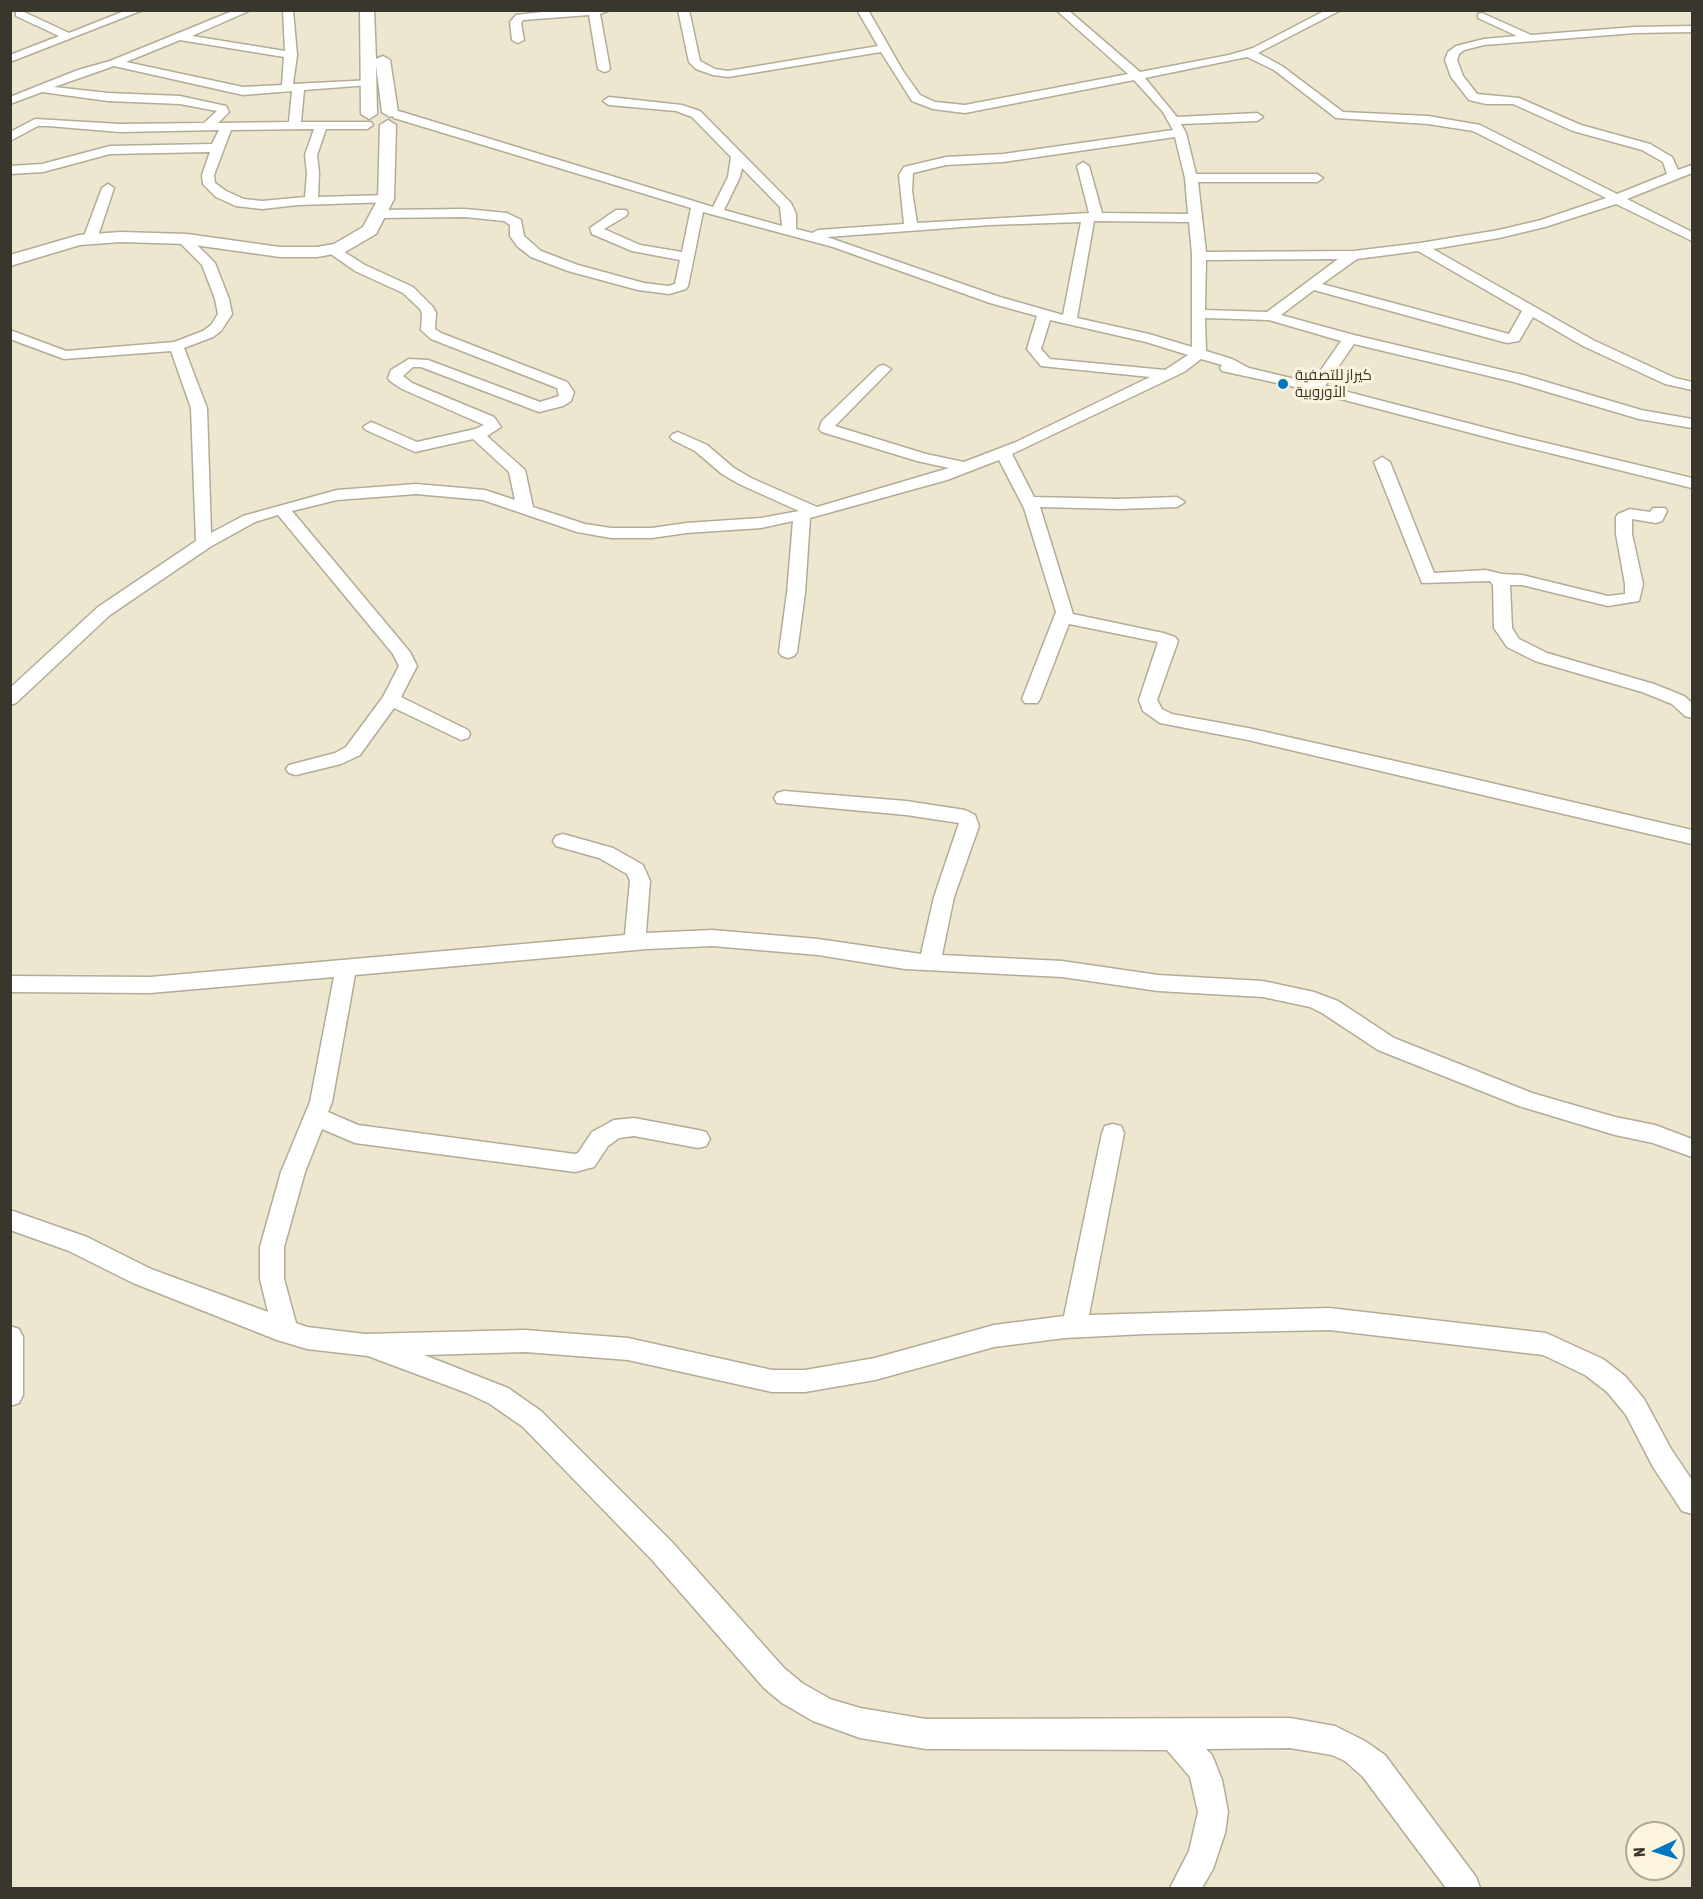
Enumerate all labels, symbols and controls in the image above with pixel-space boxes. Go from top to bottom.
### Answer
place label: كيراز للتصفية الأوروبية [1295,366,1372,401]
marker: كيراز للتصفية الأوروبية [1276,377,1290,391]
north arrow [1625,1821,1685,1881]
text: N [1630,1847,1648,1857]

